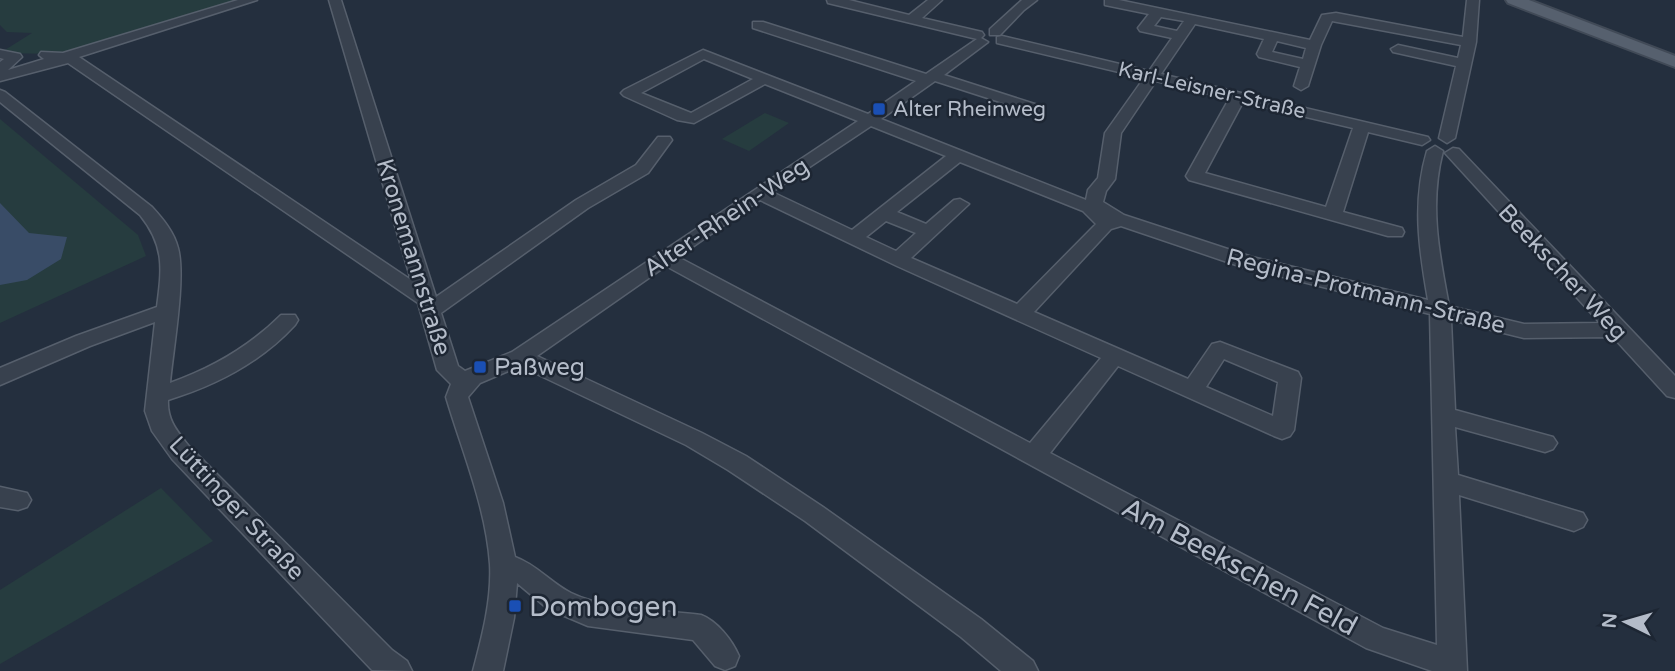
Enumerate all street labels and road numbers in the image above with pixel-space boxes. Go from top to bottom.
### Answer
street label: Karl-Leisner-Straße [1116,57,1308,124]
street label: Alter-Rhein-Weg [638,151,814,283]
street label: Kronemannstraße [370,155,457,359]
street label: Beekscher Weg [1492,198,1633,347]
street label: Regina-Protmann-Straße [1223,243,1508,340]
street label: Lüttinger Straße [163,431,311,586]
street label: Am Beekschen Feld [1116,490,1363,643]

